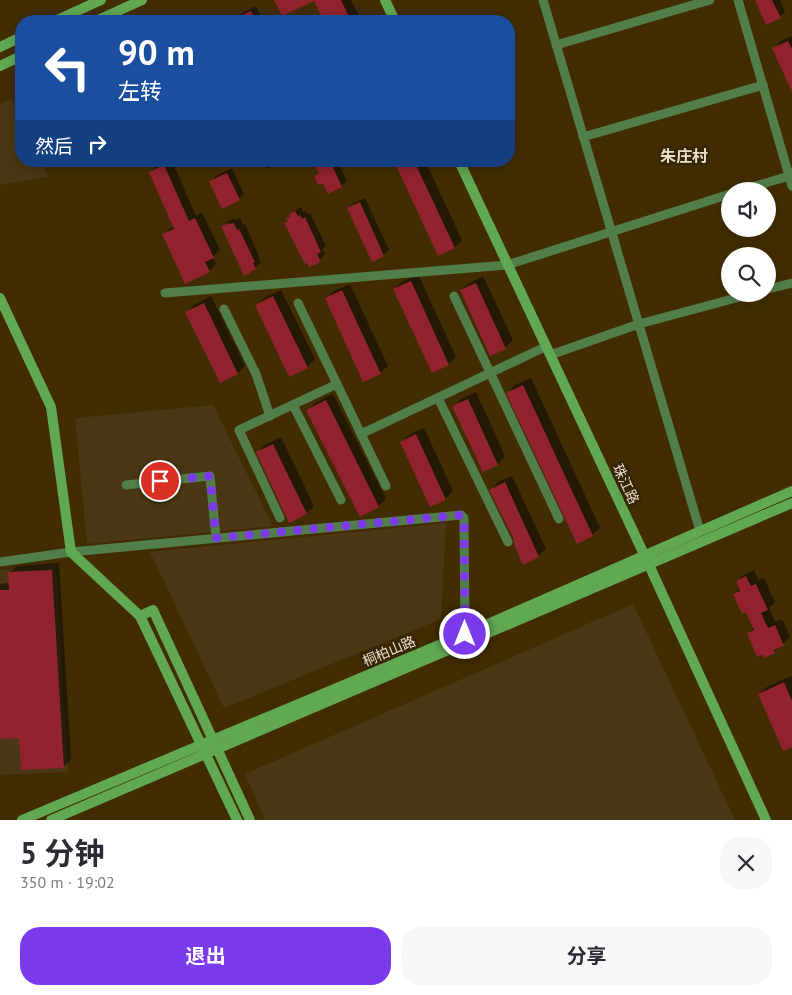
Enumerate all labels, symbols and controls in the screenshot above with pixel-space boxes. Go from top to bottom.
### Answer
text: 90 m [118,29,195,75]
icon: left [35,35,100,100]
text: 左转 [118,77,162,105]
icon: right [83,130,111,158]
text: 然后 [35,134,73,158]
district label: 朱庄村 [660,146,708,166]
map controls [721,182,776,302]
button: sound [721,182,776,237]
button: search [721,247,776,302]
pin [139,460,181,502]
street label: 珠江路 [609,461,643,507]
icon: arrive [146,467,174,495]
position arrow [438,607,490,659]
street label: 桐柏山路 [360,632,418,670]
text: 5 分钟 [20,833,105,872]
button: close [720,837,772,889]
text: 350 m · 19:02 [20,872,115,892]
button: 退出 [20,927,391,985]
button: 分享 [401,927,772,985]

